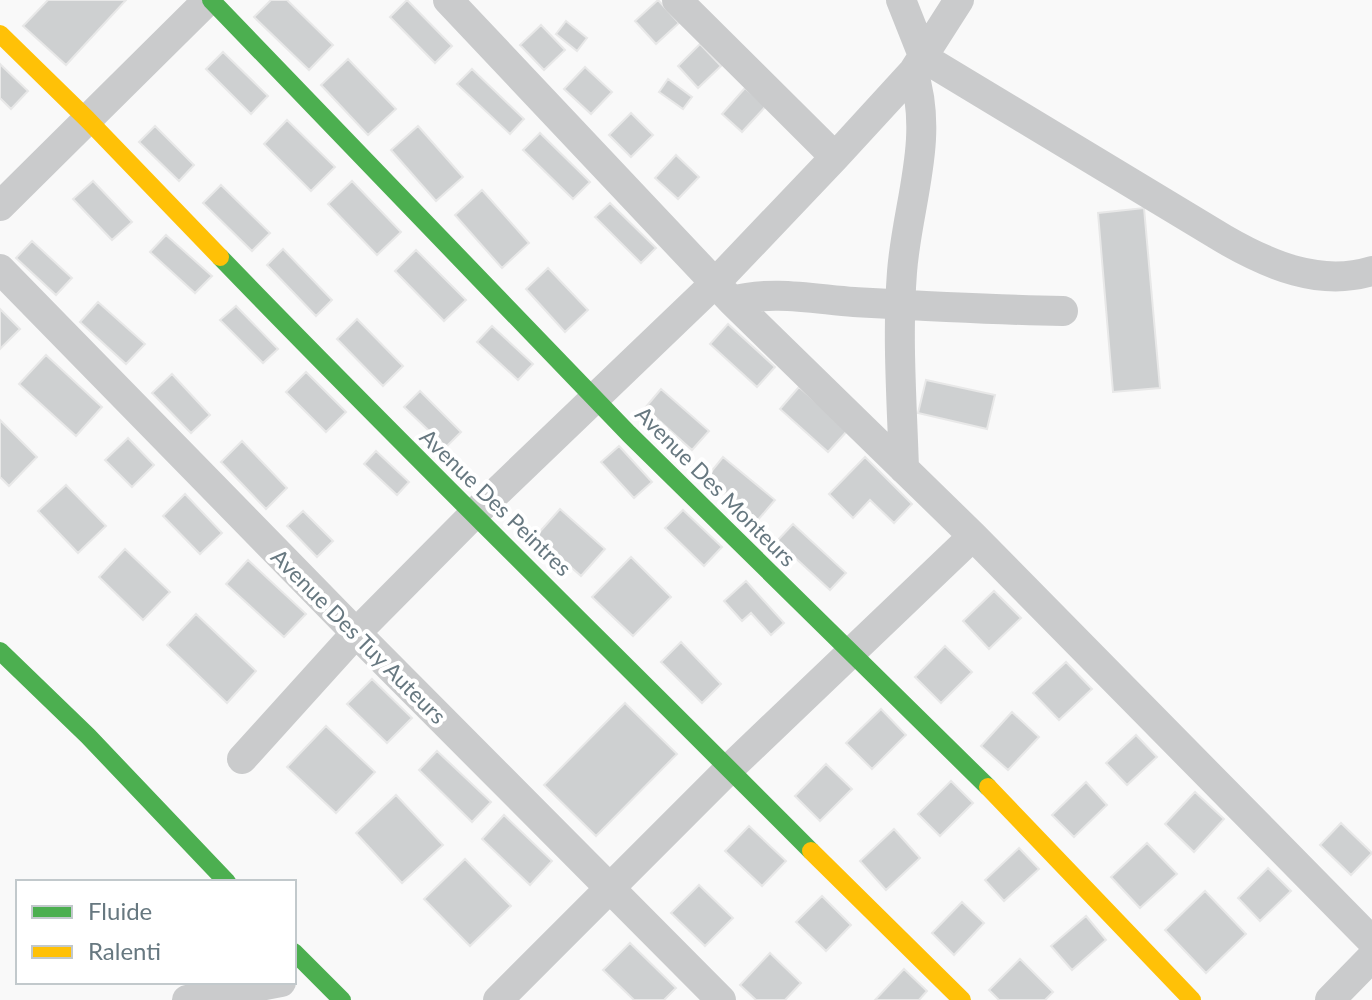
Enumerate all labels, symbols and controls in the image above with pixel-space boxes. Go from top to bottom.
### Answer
street label: Avenue Des Monteurs [630,400,802,572]
street label: Avenue Des Peintres [415,423,577,581]
street label: Avenue Des Tuy Auteurs [266,543,452,729]
legend [16,880,296,984]
text: Fluide [88,896,152,925]
text: Ralenti [88,936,161,965]

